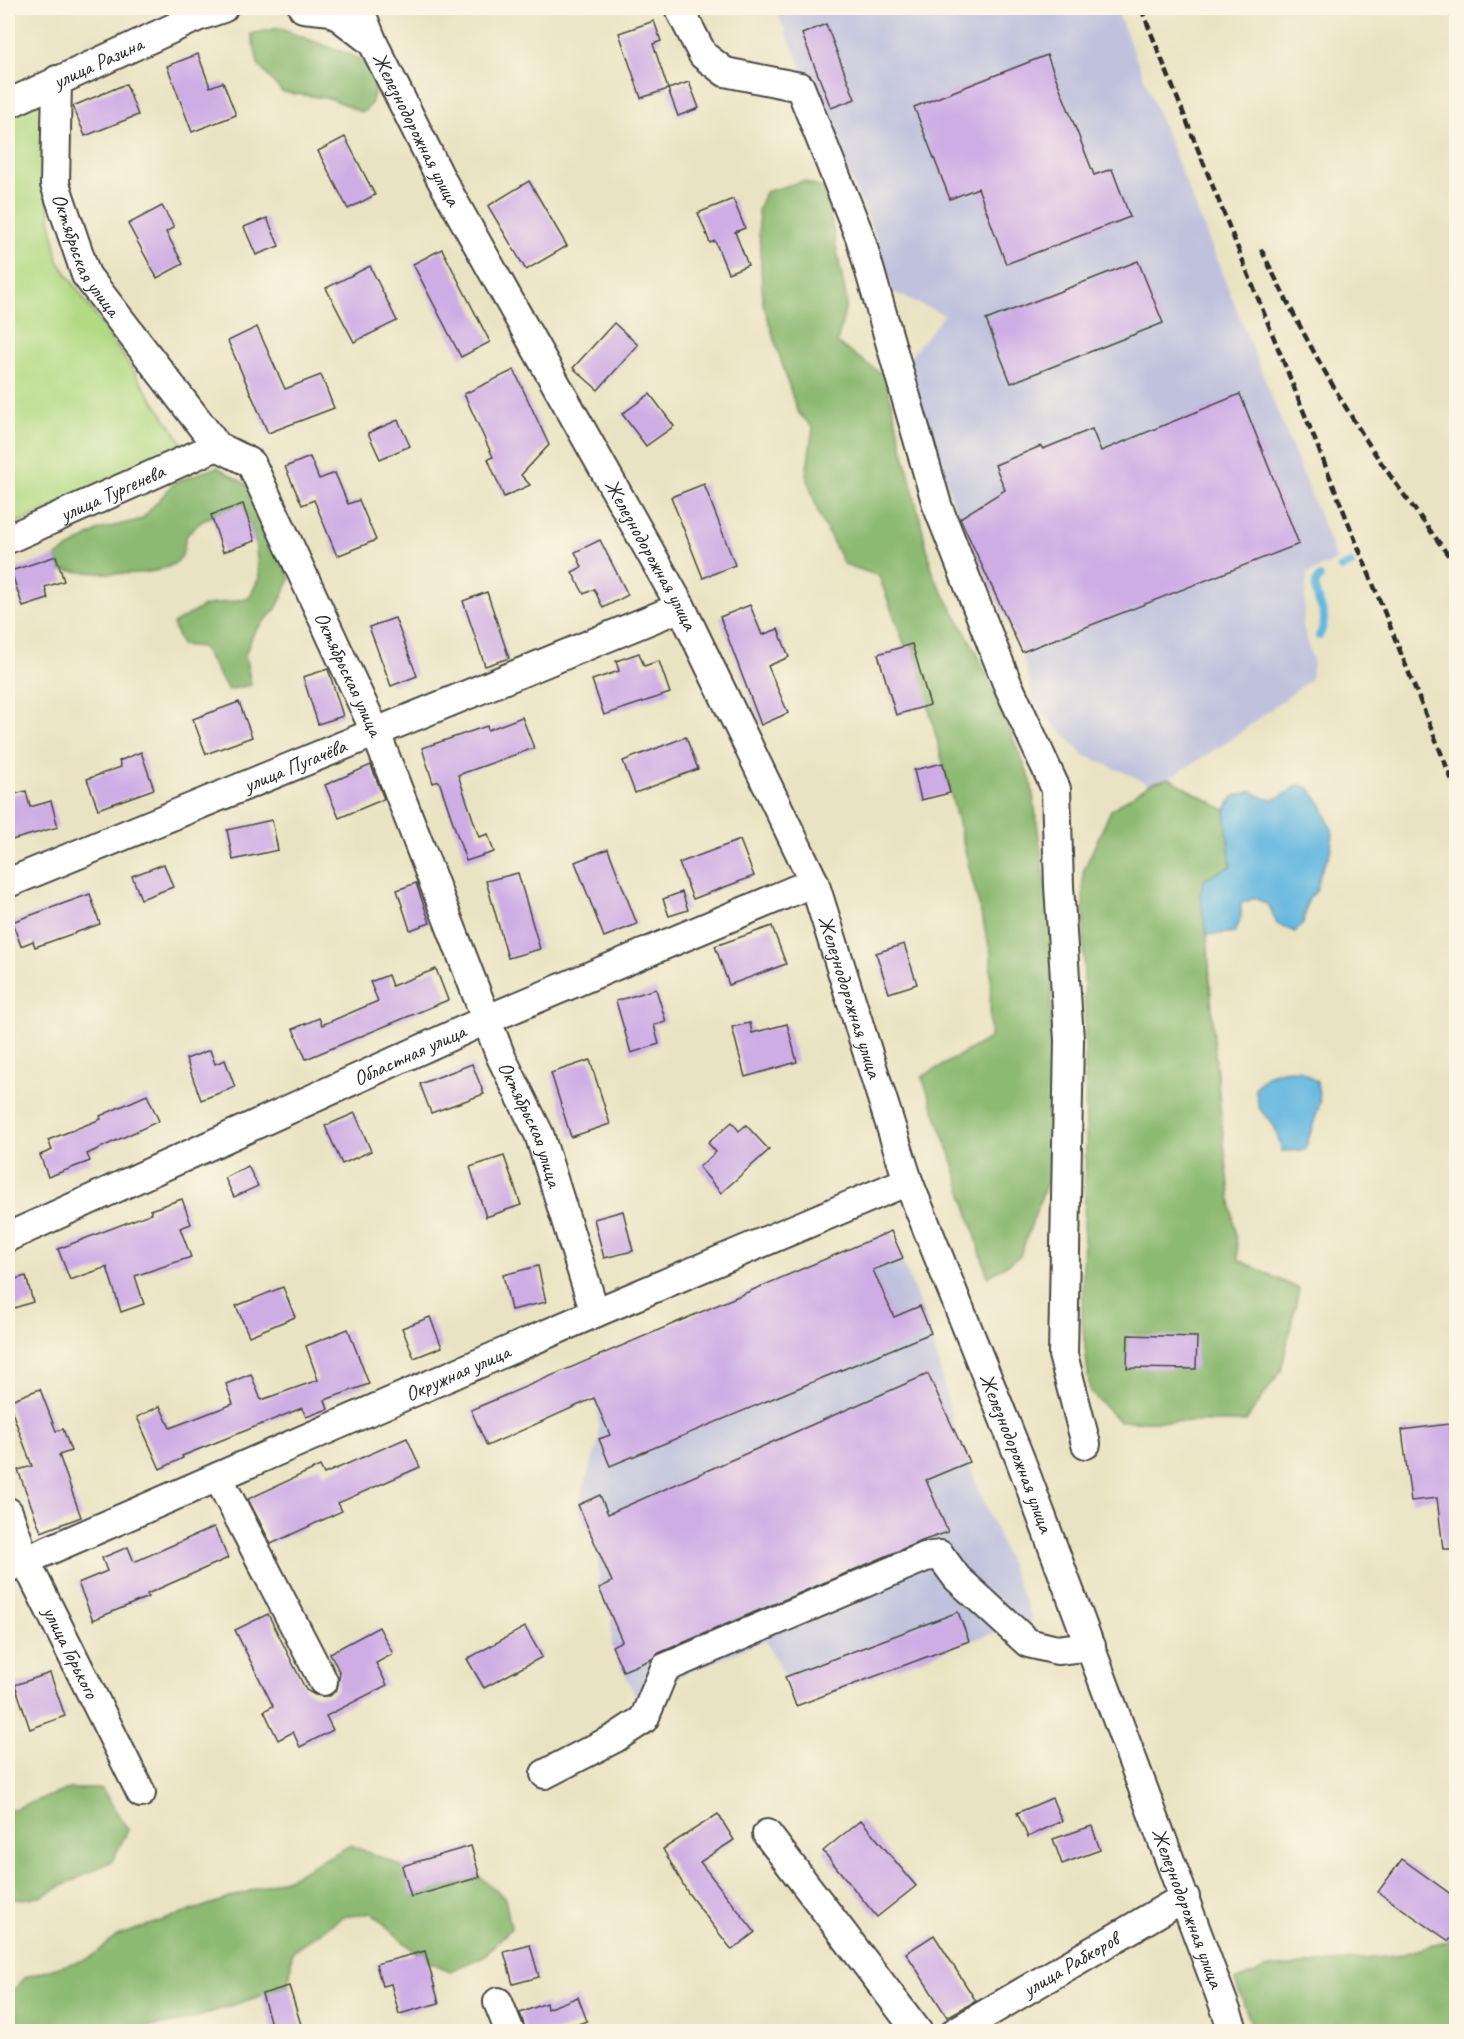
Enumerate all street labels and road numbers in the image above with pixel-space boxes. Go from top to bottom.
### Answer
street label: улица Разина [47,30,149,95]
street label: Железнодорожная улица [367,48,467,212]
street label: Октябрьская улица [46,190,128,324]
street label: улица Тургенева [54,457,170,528]
street label: Железнодорожная улица [599,474,704,636]
street label: Октябрьская улица [309,608,390,742]
street label: улица Пугачёва [238,732,352,799]
street label: Железнодорожная улица [812,912,888,1083]
street label: Областная улица [349,1017,472,1091]
street label: Октябрьская улица [492,1057,569,1193]
street label: Окружная улица [401,1338,516,1407]
street label: Железнодорожная улица [974,1369,1060,1538]
street label: улица Горького [36,1600,106,1704]
street label: Железнодорожная улица [1146,1824,1230,1993]
street label: улица Рабкоров [1016,1924,1127,2003]

